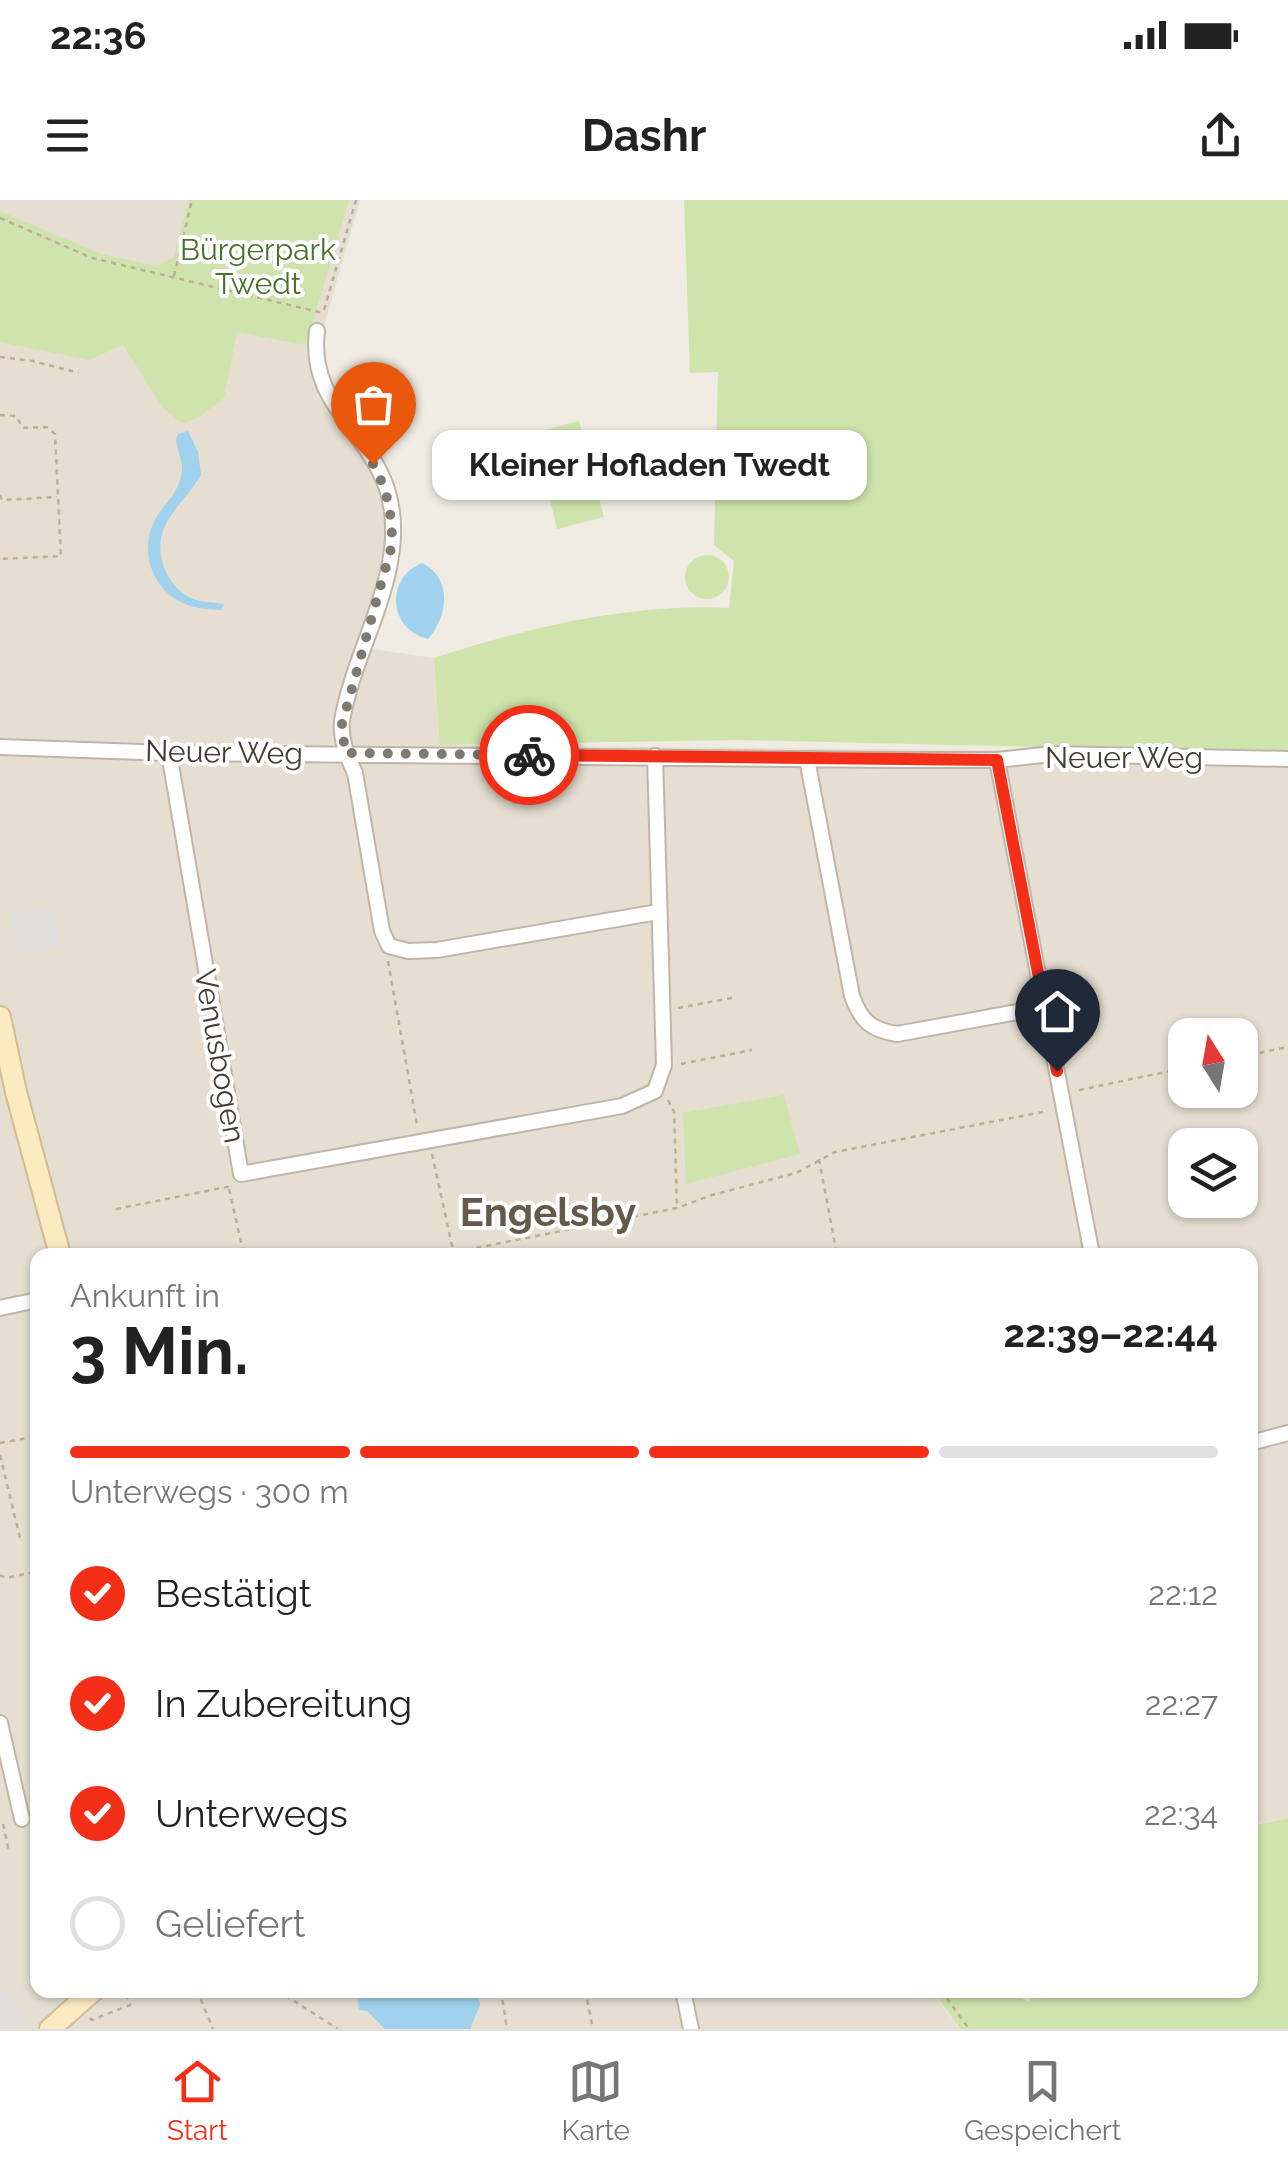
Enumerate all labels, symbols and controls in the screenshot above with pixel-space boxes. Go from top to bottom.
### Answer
text: 22:36 [50,13,147,58]
icon: menu [40,108,95,163]
icon: share [1193,108,1248,163]
text: Dashr [582,109,706,162]
park label: Bürgerpark Twedt [180,232,336,301]
pin [331,362,416,465]
icon: bag [346,377,401,432]
callout: Kleiner Hofladen Twedt [433,429,868,499]
text: Kleiner Hofladen Twedt [469,446,830,483]
courier [479,705,579,805]
icon: bike [502,728,557,783]
street label: Neuer Weg [145,733,303,771]
street label: Neuer Weg [1045,740,1203,775]
street label: Venusbogen [188,966,252,1146]
pin [1015,969,1100,1072]
icon: home [1030,984,1085,1039]
north arrow [1168,1018,1258,1108]
map controls [1168,1018,1258,1218]
button: layers [1168,1128,1258,1218]
district label: Engelsby [460,1188,636,1235]
text: Ankunft in [70,1277,220,1314]
text: 22:39–22:44 [1004,1311,1218,1356]
text: 3 Min. [70,1313,249,1389]
text: Unterwegs · 300 m [70,1473,349,1510]
icon: check [70,1566,125,1621]
text: Bestätigt [155,1571,312,1616]
text: 22:12 [1148,1575,1218,1612]
icon: check [70,1676,125,1731]
text: In Zubereitung [155,1681,412,1726]
text: 22:27 [1145,1685,1218,1722]
icon: check [70,1786,125,1841]
text: Unterwegs [155,1791,348,1836]
text: 22:34 [1144,1795,1218,1832]
text: Geliefert [155,1901,306,1946]
tab: Start [167,2054,228,2147]
tab: Karte [561,2054,630,2147]
tab: Gespeichert [964,2054,1121,2147]

